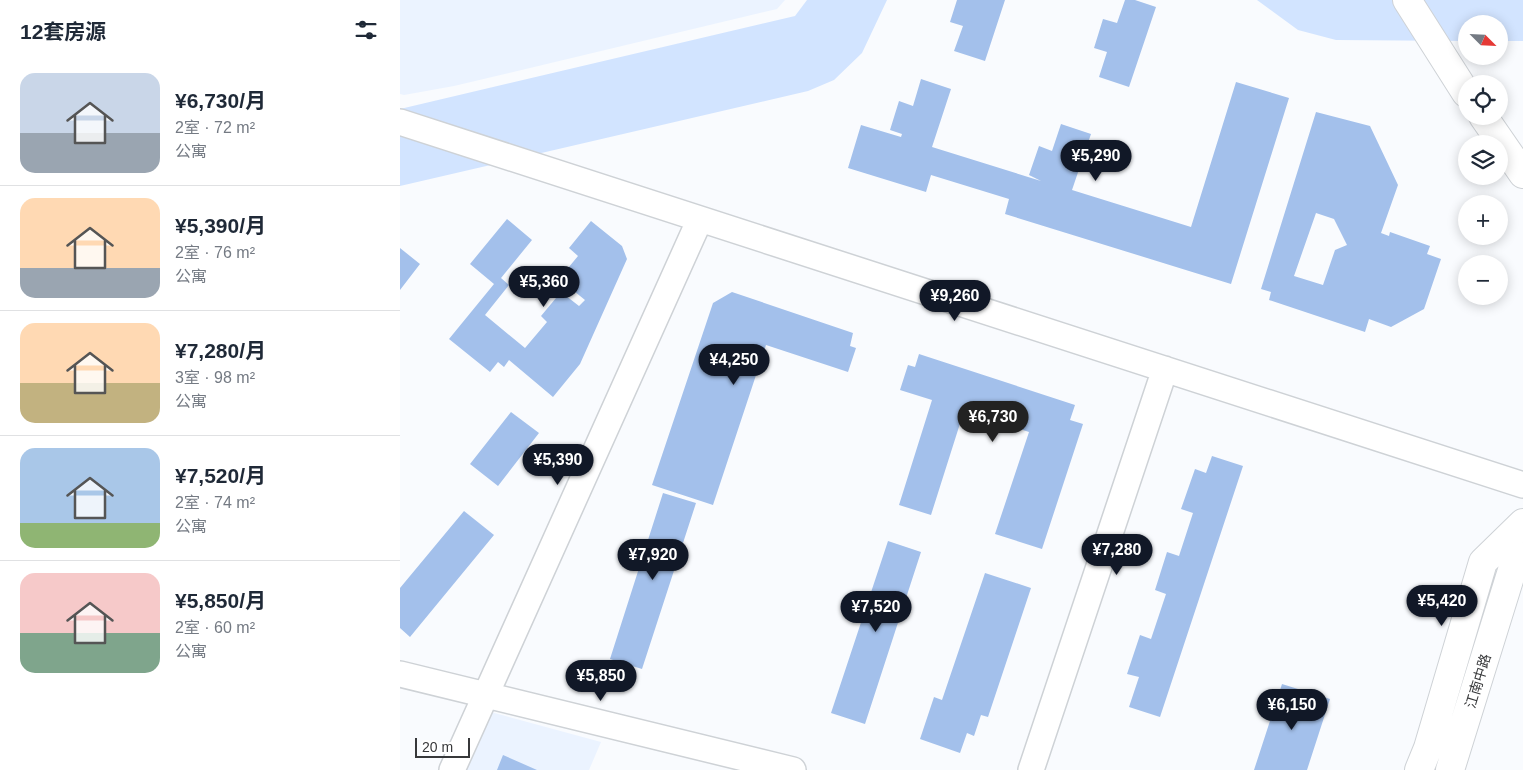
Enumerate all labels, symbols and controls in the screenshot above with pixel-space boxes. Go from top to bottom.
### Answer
north arrow [1458,15,1508,65]
map controls [1458,15,1508,305]
icon: filters [352,16,380,44]
text: 12套房源 [20,20,106,43]
button: locate [1458,75,1508,125]
text: ¥6,730/月 [175,89,266,112]
icon: home [60,93,120,153]
text: 2室 · 72 m² [175,119,255,136]
button: layers [1458,135,1508,185]
pin: ¥5,290 [1055,140,1137,182]
text: 公寓 [175,143,207,160]
text: ¥5,290 [1072,147,1120,164]
button: + [1458,195,1508,245]
text: ¥5,390/月 [175,214,266,237]
icon: home [60,218,120,278]
text: 2室 · 76 m² [175,244,255,261]
button: − [1458,255,1508,305]
pin: ¥5,360 [503,266,585,308]
text: 公寓 [175,268,207,285]
text: ¥5,360 [520,273,568,290]
pin: ¥9,260 [914,280,996,322]
text: ¥9,260 [931,287,979,304]
text: ¥7,280/月 [175,339,266,362]
icon: home [60,343,120,403]
pin: ¥4,250 [693,344,775,386]
text: ¥4,250 [710,351,758,368]
text: 3室 · 98 m² [175,369,255,386]
text: 公寓 [175,393,207,410]
pin: ¥6,730 [952,400,1034,443]
text: ¥6,730 [969,408,1017,425]
pin: ¥5,390 [517,444,599,486]
text: ¥5,390 [534,451,582,468]
text: ¥7,520/月 [175,464,266,487]
icon: home [60,468,120,528]
text: 2室 · 74 m² [175,494,255,511]
text: 公寓 [175,518,207,535]
pin: ¥7,280 [1076,534,1158,576]
pin: ¥7,920 [612,538,694,581]
text: ¥7,280 [1093,541,1141,558]
text: ¥7,920 [629,546,677,563]
pin: ¥5,420 [1401,584,1483,627]
text: ¥5,850/月 [175,589,266,612]
pin: ¥7,520 [835,590,917,633]
text: ¥5,420 [1418,592,1466,609]
icon: home [60,593,120,653]
text: ¥7,520 [852,598,900,615]
text: 2室 · 60 m² [175,619,255,636]
text: 公寓 [175,643,207,660]
street label: 江南中路 [1462,652,1494,710]
pin: ¥5,850 [560,660,642,702]
text: ¥5,850 [577,667,625,684]
pin: ¥6,150 [1251,688,1333,731]
text: ¥6,150 [1268,696,1316,713]
scale bar [415,735,470,758]
text: 20 m [422,739,453,755]

